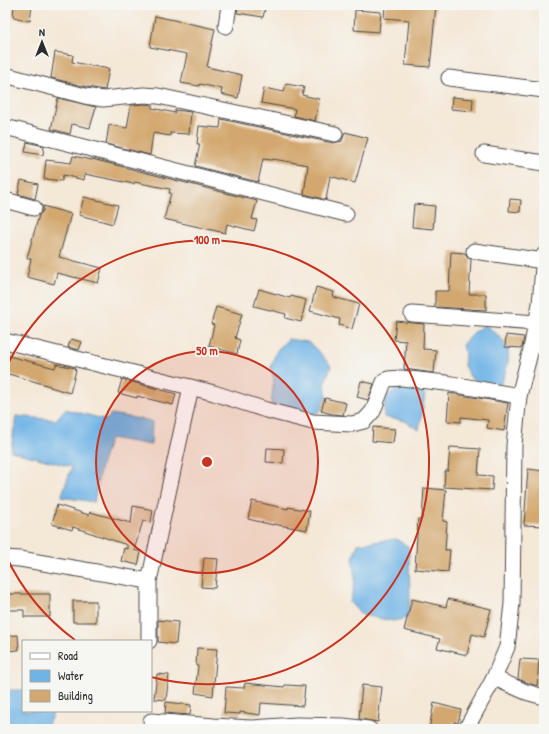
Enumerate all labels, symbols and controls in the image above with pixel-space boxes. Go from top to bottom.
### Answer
north arrow [22,22,62,62]
text: N [39,25,45,39]
text: 100 m [194,231,220,248]
text: 50 m [196,342,218,359]
centre of rings [200,455,214,469]
legend [22,640,152,712]
text: Road [58,647,78,664]
text: Water [58,667,84,684]
text: Building [58,687,93,704]

